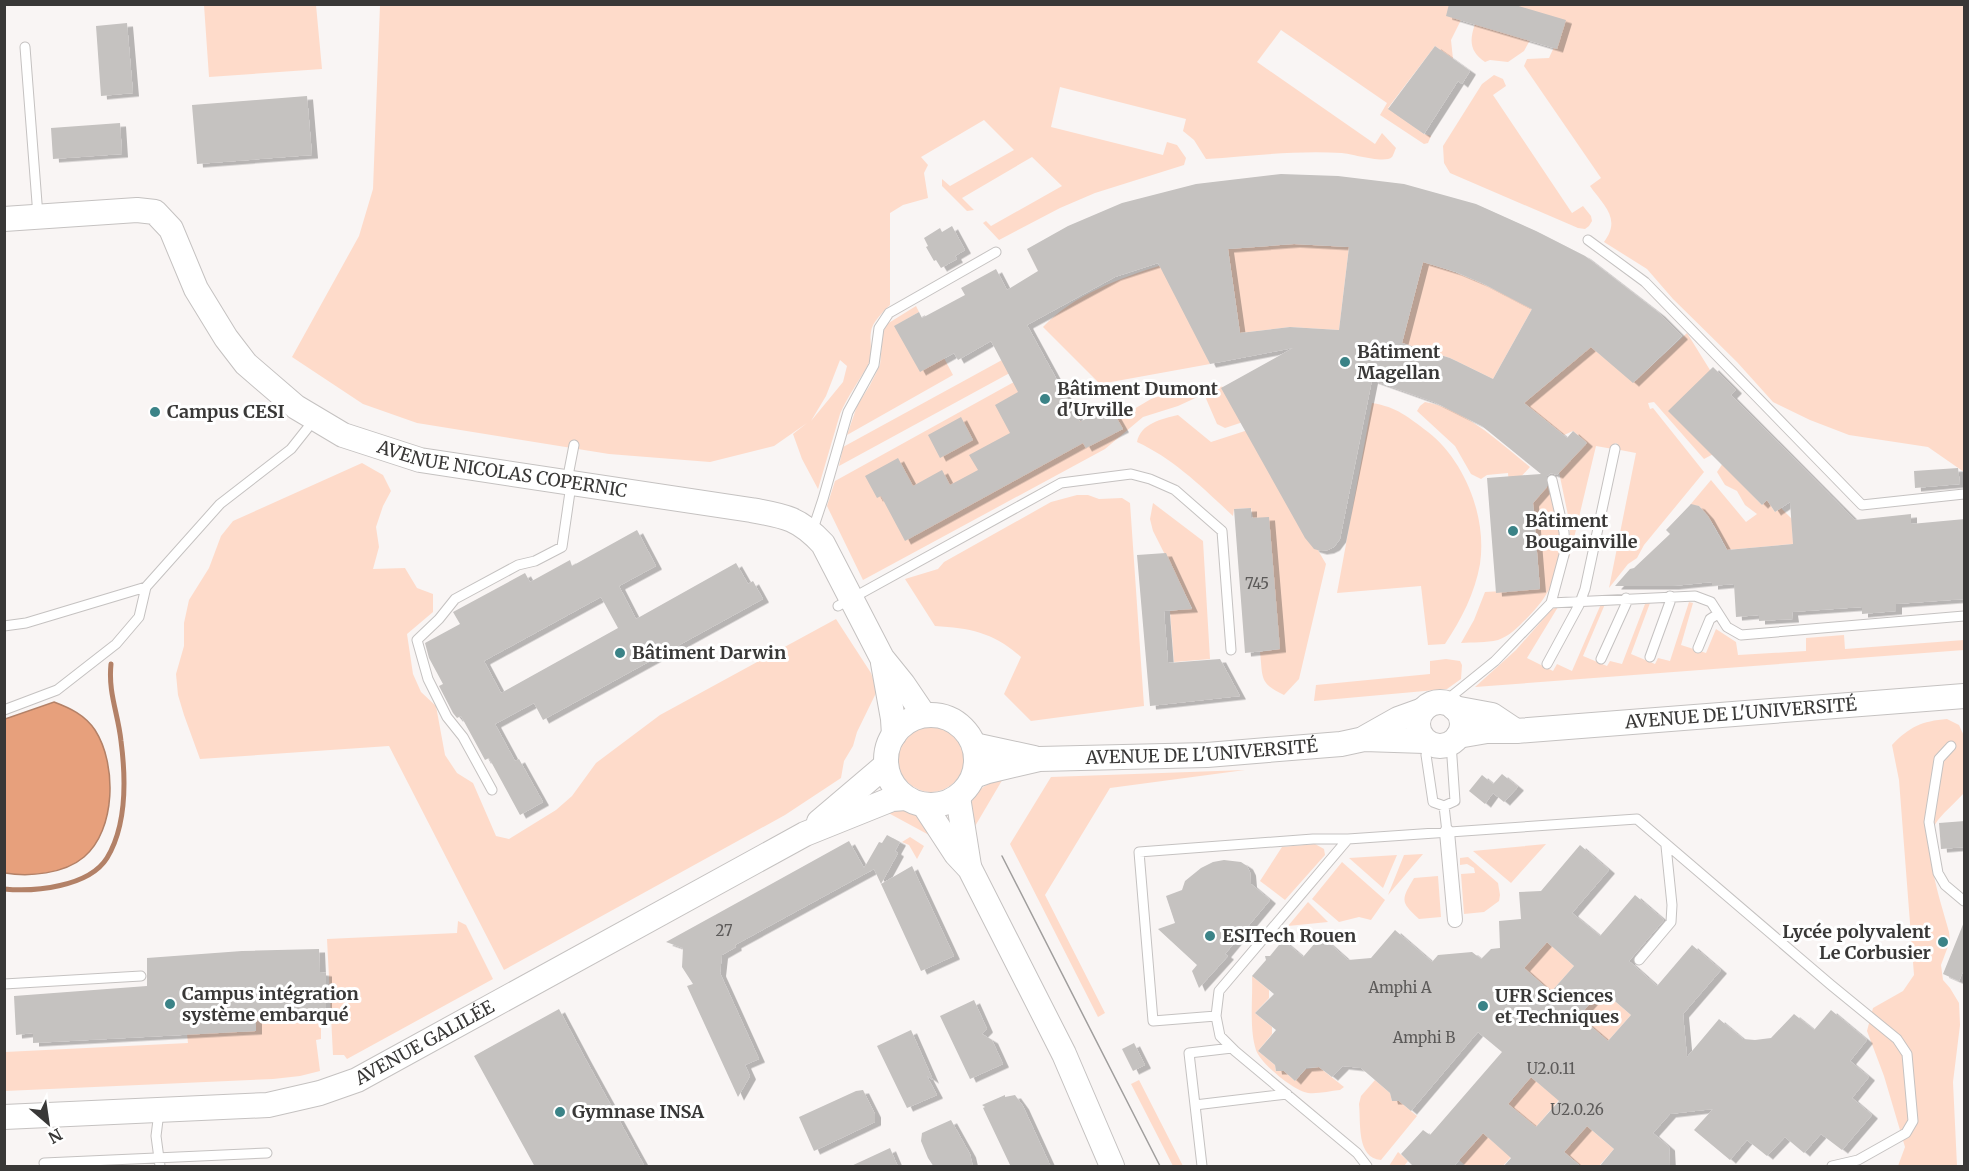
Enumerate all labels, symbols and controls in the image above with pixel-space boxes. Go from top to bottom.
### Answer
place label: Bâtiment Magellan [1357,340,1441,384]
marker: Bâtiment Magellan [1338,355,1352,369]
place label: Bâtiment Dumont d'Urville [1057,377,1219,421]
marker: Bâtiment Dumont d'Urville [1038,392,1052,406]
place label: Campus CESI [167,400,285,423]
marker: Campus CESI [148,405,162,419]
street label: AVENUE NICOLAS COPERNIC [374,435,629,502]
place label: Bâtiment Bougainville [1525,509,1638,553]
marker: Bâtiment Bougainville [1506,524,1520,538]
house number: 745 [1245,574,1269,593]
place label: Bâtiment Darwin [632,641,786,664]
marker: Bâtiment Darwin [613,646,627,660]
street label: AVENUE DE L'UNIVERSITÉ [1623,692,1858,734]
street label: AVENUE DE L'UNIVERSITÉ [1084,734,1319,769]
place label: Lycée polyvalent Le Corbusier [1782,920,1932,964]
house number: 27 [716,921,733,940]
place label: ESITech Rouen [1222,924,1356,947]
marker: ESITech Rouen [1203,929,1217,943]
marker: Lycée polyvalent Le Corbusier [1936,935,1950,949]
house number: Amphi A [1367,978,1432,997]
place label: Campus intégration système embarqué [182,982,359,1026]
place label: UFR Sciences et Techniques [1495,984,1619,1028]
street label: AVENUE GALILÉE [350,995,498,1090]
marker: Campus intégration système embarqué [163,997,177,1011]
marker: UFR Sciences et Techniques [1476,999,1490,1013]
house number: Amphi B [1392,1028,1455,1047]
house number: U2.0.11 [1527,1059,1576,1078]
north arrow [18,1093,78,1153]
place label: Gymnase INSA [572,1100,704,1123]
house number: U2.0.26 [1550,1100,1604,1119]
marker: Gymnase INSA [553,1105,567,1119]
text: N [45,1124,66,1148]

